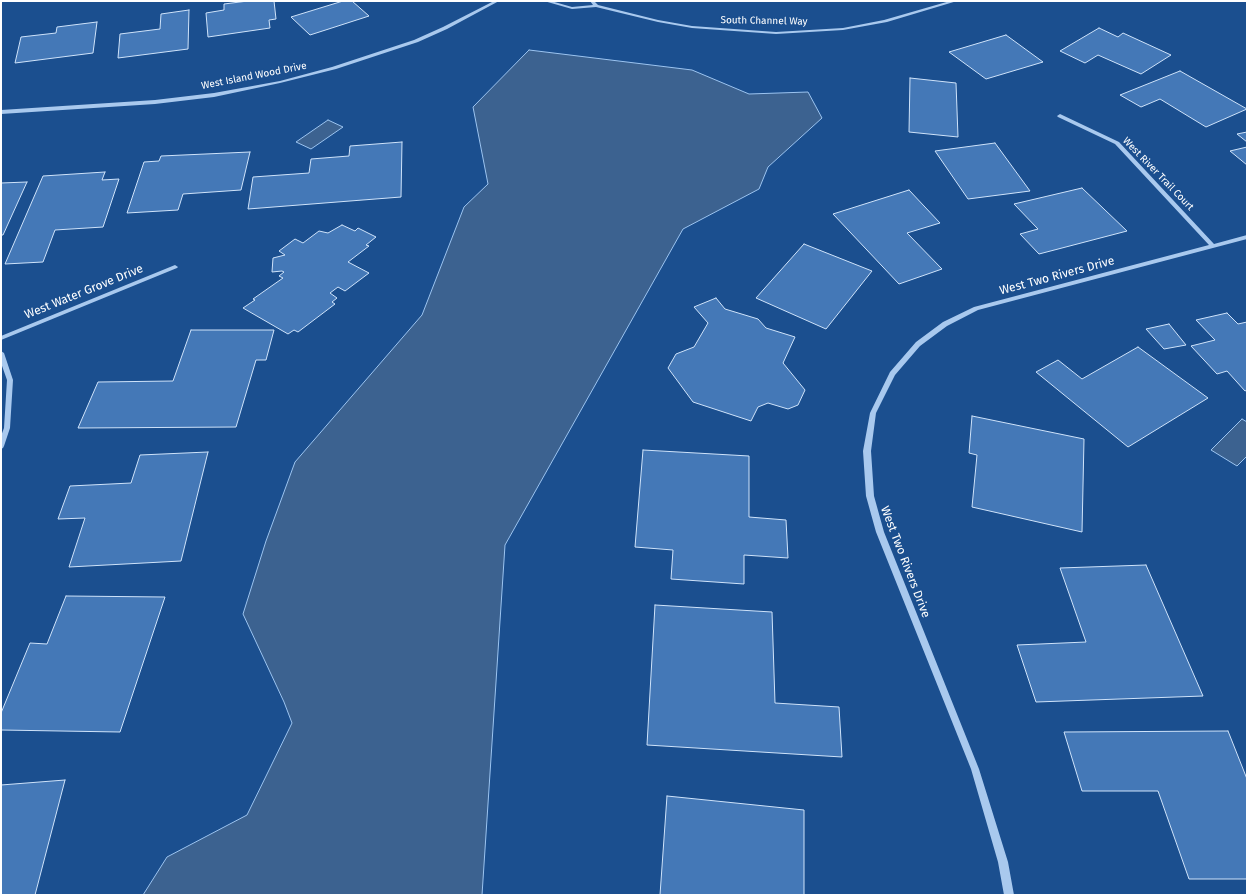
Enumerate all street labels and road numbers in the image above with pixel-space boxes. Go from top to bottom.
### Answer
street label: South Channel Way [720,14,808,28]
street label: West Island Wood Drive [200,60,308,92]
street label: West River Trail Court [1120,135,1196,213]
street label: West Two Rivers Drive [998,254,1116,298]
street label: West Water Grove Drive [23,262,145,322]
street label: West Two Rivers Drive [877,504,933,620]

